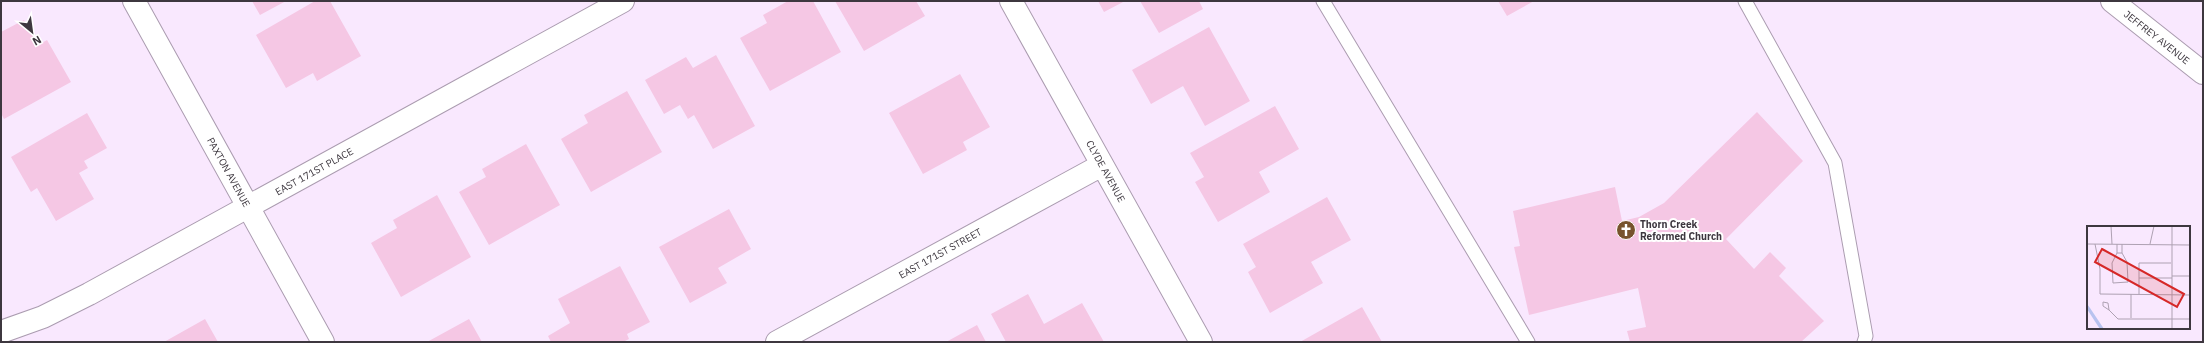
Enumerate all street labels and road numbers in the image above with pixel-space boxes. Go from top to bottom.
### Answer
street label: JEFFREY AVENUE [2121,8,2192,67]
street label: PAXTON AVENUE [204,135,253,210]
street label: CLYDE AVENUE [1083,138,1128,205]
street label: EAST 171ST PLACE [273,145,356,198]
street label: EAST 171ST STREET [896,225,984,282]

